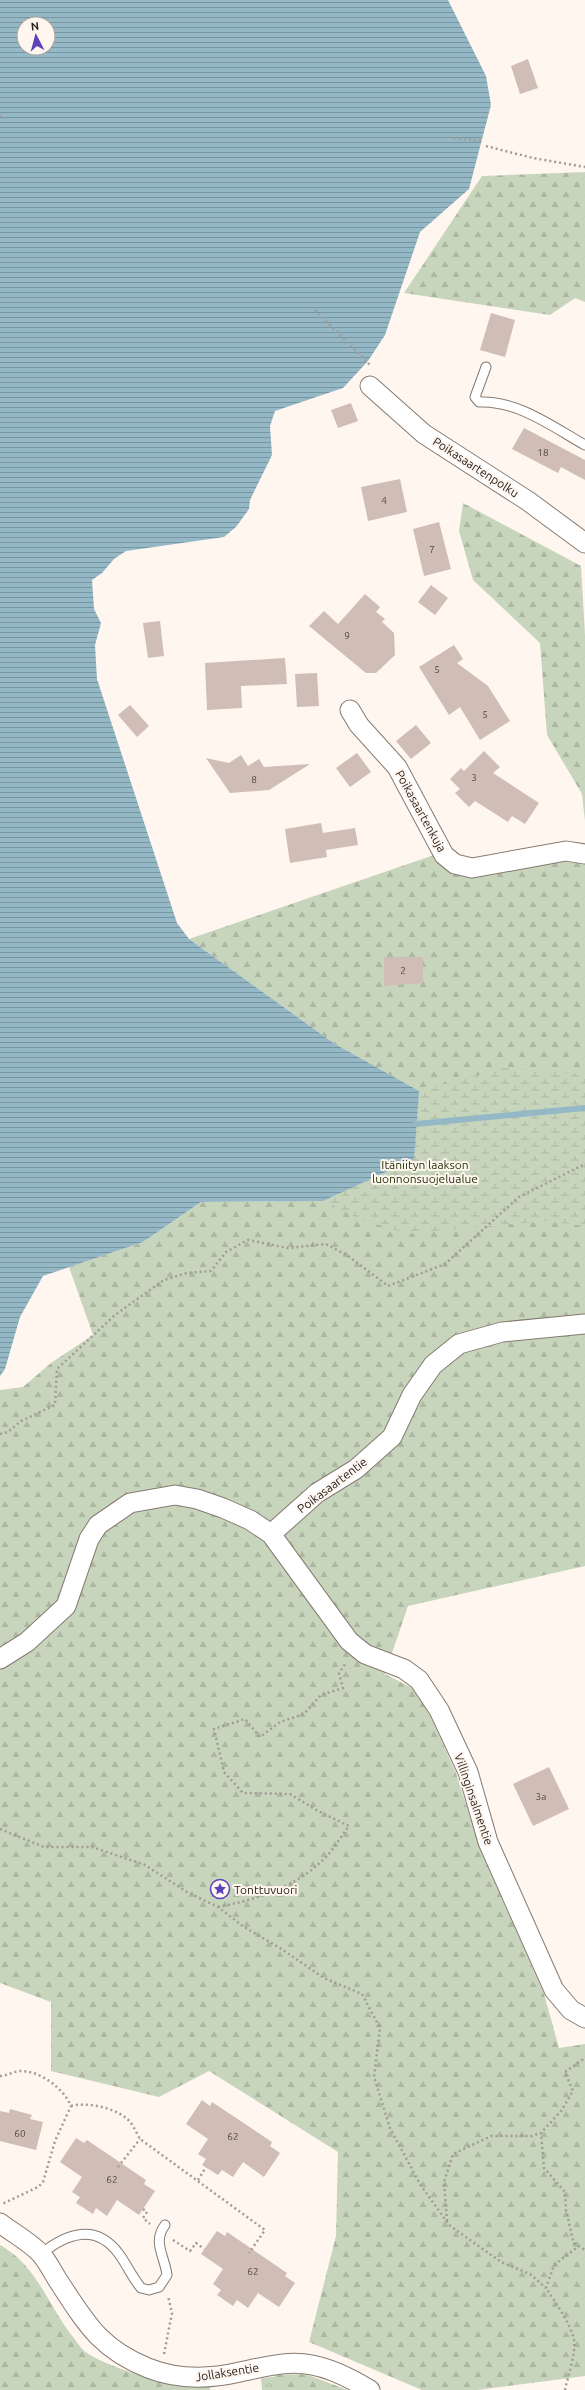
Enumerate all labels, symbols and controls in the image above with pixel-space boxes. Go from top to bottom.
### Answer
north arrow [16,16,56,56]
text: N [30,20,40,32]
street label: Poikasaartenpolku [431,434,521,500]
house number: 18 [537,447,549,458]
house number: 4 [381,495,387,506]
house number: 7 [429,544,435,555]
house number: 9 [344,630,350,641]
house number: 5 [434,664,440,675]
house number: 5 [482,709,488,720]
street label: Poikasaartenkuja [393,768,449,854]
house number: 3 [471,772,477,783]
house number: 8 [251,774,257,785]
house number: 2 [400,965,406,976]
park label: Itäniityn laakson luonnonsuojelualue [372,1158,478,1185]
street label: Poikasaartentie [295,1455,369,1515]
street label: Villinginsalmentie [452,1751,496,1847]
house number: 3a [536,1791,546,1802]
place icon: Tonttuvuori [209,1878,231,1900]
place label: Tonttuvuori [234,1883,298,1896]
house number: 60 [14,2128,26,2139]
house number: 62 [227,2131,239,2142]
house number: 62 [106,2174,118,2185]
house number: 62 [247,2266,259,2277]
street label: Jollaksentie [194,2361,260,2383]

